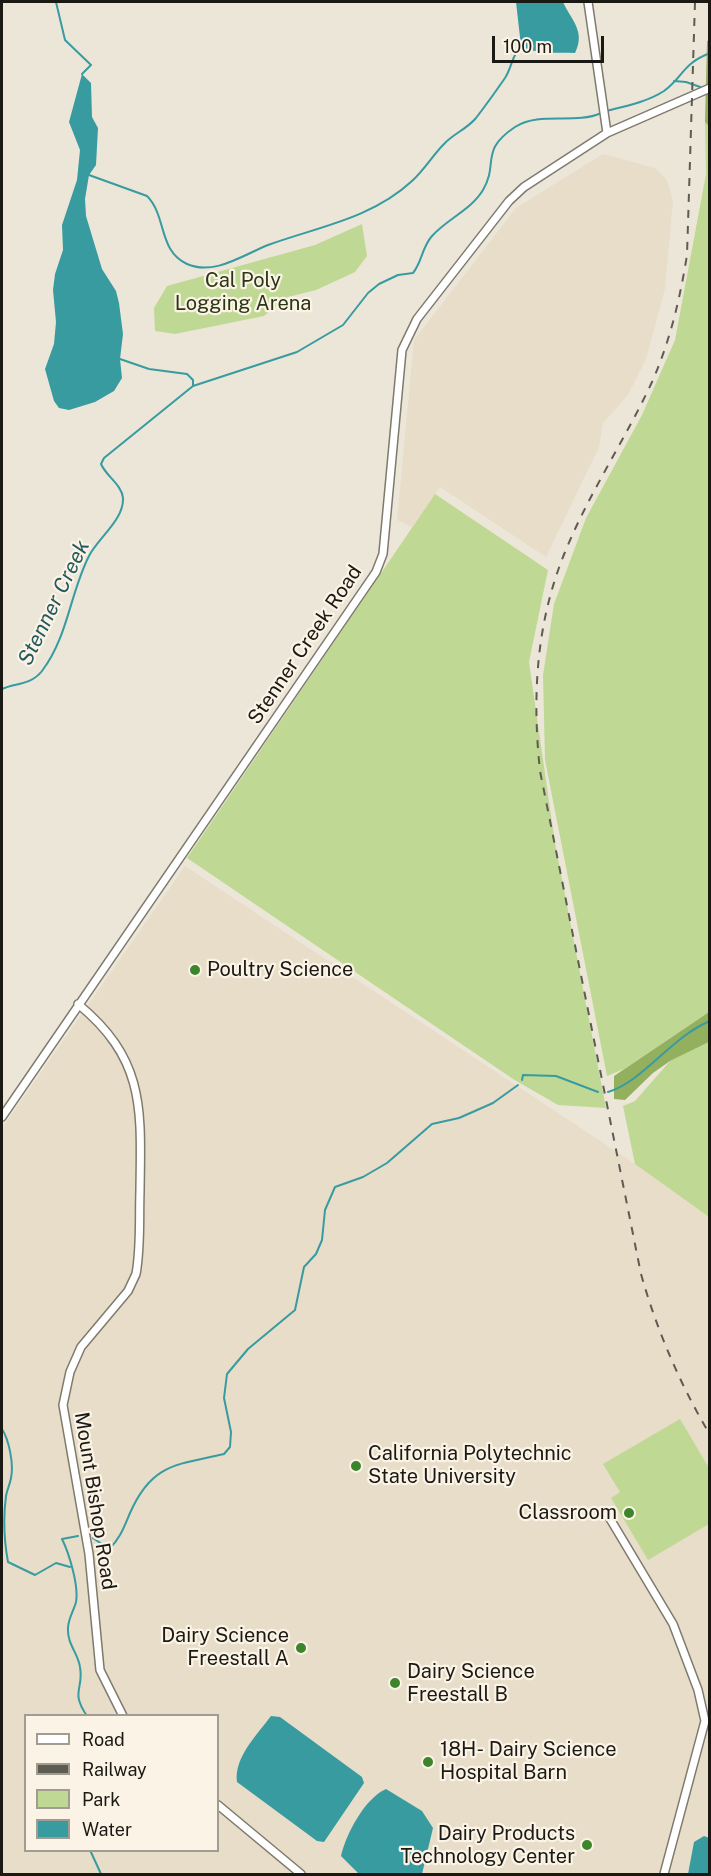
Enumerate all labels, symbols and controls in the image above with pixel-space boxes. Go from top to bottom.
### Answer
scale bar [495,24,608,62]
text: 100 m [503,36,552,57]
park label: Cal Poly Logging Arena [175,269,311,316]
water label: Stenner Creek [13,536,95,670]
street label: Stenner Creek Road [243,561,367,729]
place label: Poultry Science [207,958,353,982]
marker: Poultry Science [188,963,202,977]
street label: Mount Bishop Road [69,1410,121,1592]
place label: California Polytechnic State University [368,1442,572,1489]
marker: California Polytechnic State University [349,1459,363,1473]
place label: Classroom [519,1501,617,1525]
marker: Classroom [622,1506,636,1520]
place label: Dairy Science Freestall A [161,1624,289,1671]
marker: Dairy Science Freestall A [294,1641,308,1655]
place label: Dairy Science Freestall B [407,1660,535,1707]
marker: Dairy Science Freestall B [388,1676,402,1690]
legend [24,1714,219,1852]
text: Road [82,1729,125,1750]
place label: 18H- Dairy Science Hospital Barn [440,1738,617,1785]
marker: 18H- Dairy Science Hospital Barn [421,1755,435,1769]
text: Railway [82,1759,147,1780]
text: Park [82,1789,120,1810]
text: Water [82,1819,132,1840]
place label: Dairy Products Technology Center [400,1822,575,1869]
marker: Dairy Products Technology Center [580,1838,594,1852]

